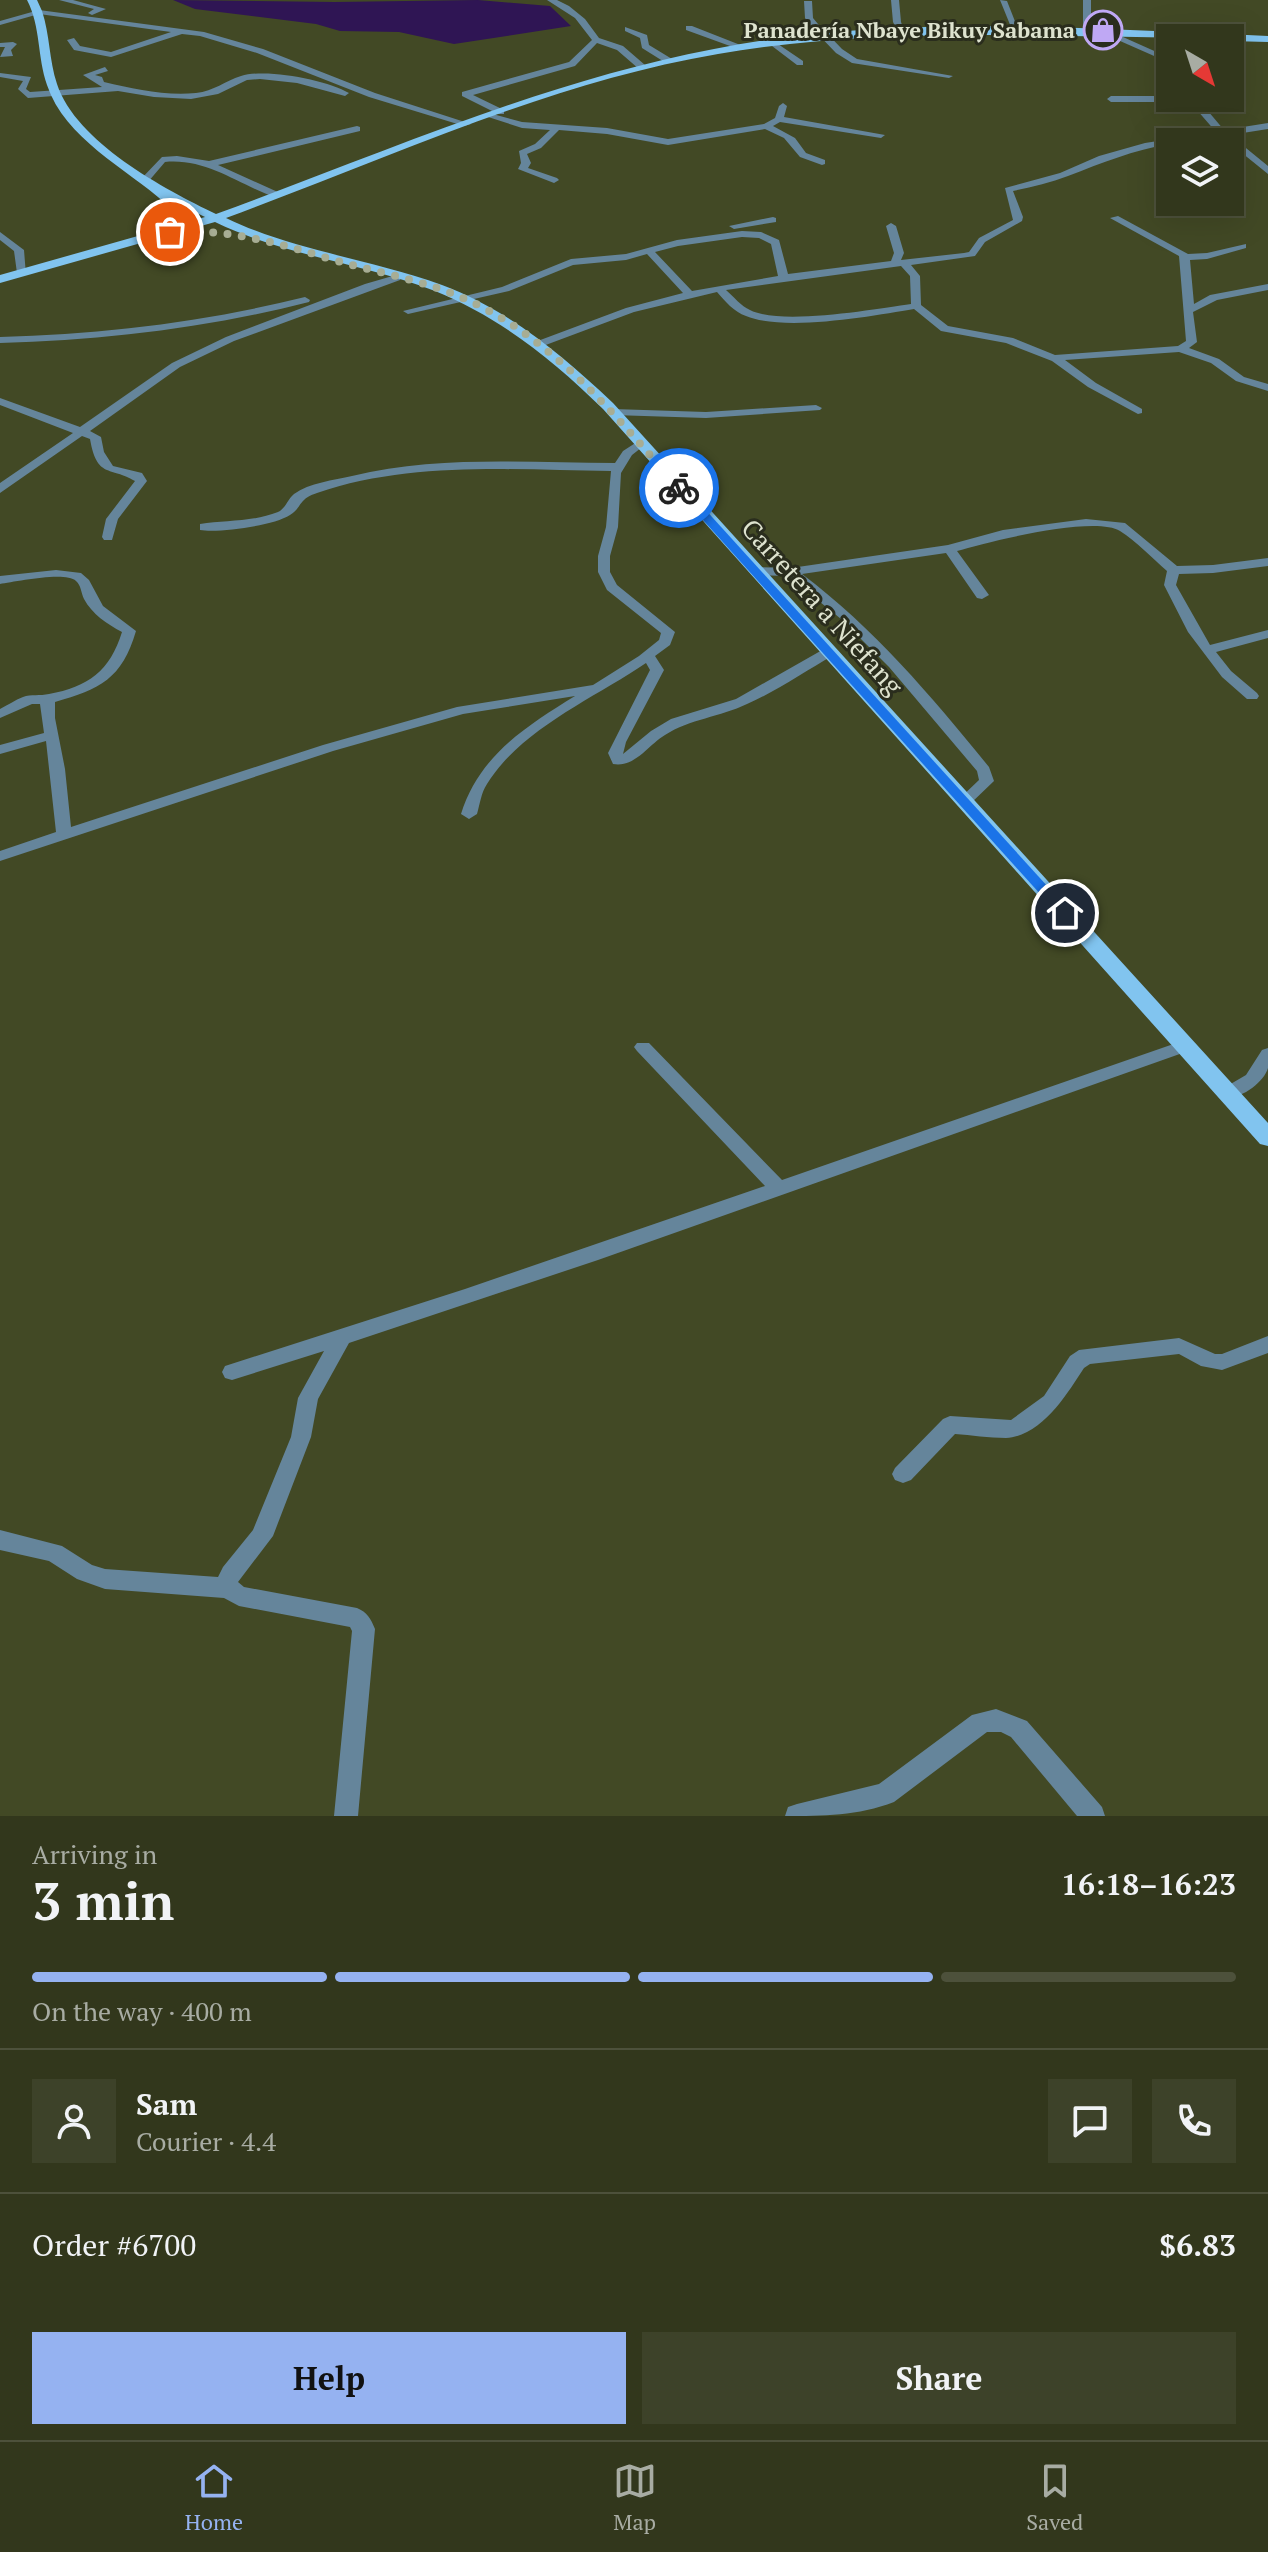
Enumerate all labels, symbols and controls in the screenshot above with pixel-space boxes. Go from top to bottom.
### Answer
shop icon: Panadería Nbaye Bikuy Sabama [1082,9,1124,51]
place label: Panadería Nbaye Bikuy Sabama [744,15,1075,44]
north arrow [1156,24,1244,112]
map controls [1156,24,1244,216]
button: layers [1156,128,1244,216]
pin [136,198,204,266]
icon: bag [148,210,192,254]
courier [639,448,719,528]
icon: bike [657,466,701,510]
street label: Carretera a Niefang [735,511,911,702]
pin [1031,879,1099,947]
icon: home [1043,891,1087,935]
text: Arriving in [32,1837,157,1871]
text: 16:18–16:23 [1061,1864,1236,1904]
text: 3 min [32,1866,174,1935]
text: On the way · 400 m [32,1994,252,2028]
button: person [32,2079,116,2163]
button: chat [1048,2079,1132,2163]
button: phone [1152,2079,1236,2163]
text: Sam [136,2084,197,2124]
text: Courier · 4.4 [136,2124,276,2158]
text: Order #6700 [32,2225,196,2265]
text: $6.83 [1159,2225,1236,2265]
button: Help [32,2332,626,2424]
button: Share [642,2332,1236,2424]
tab: Home [185,2459,243,2536]
tab: Map [613,2459,657,2536]
tab: Saved [1026,2459,1083,2536]

